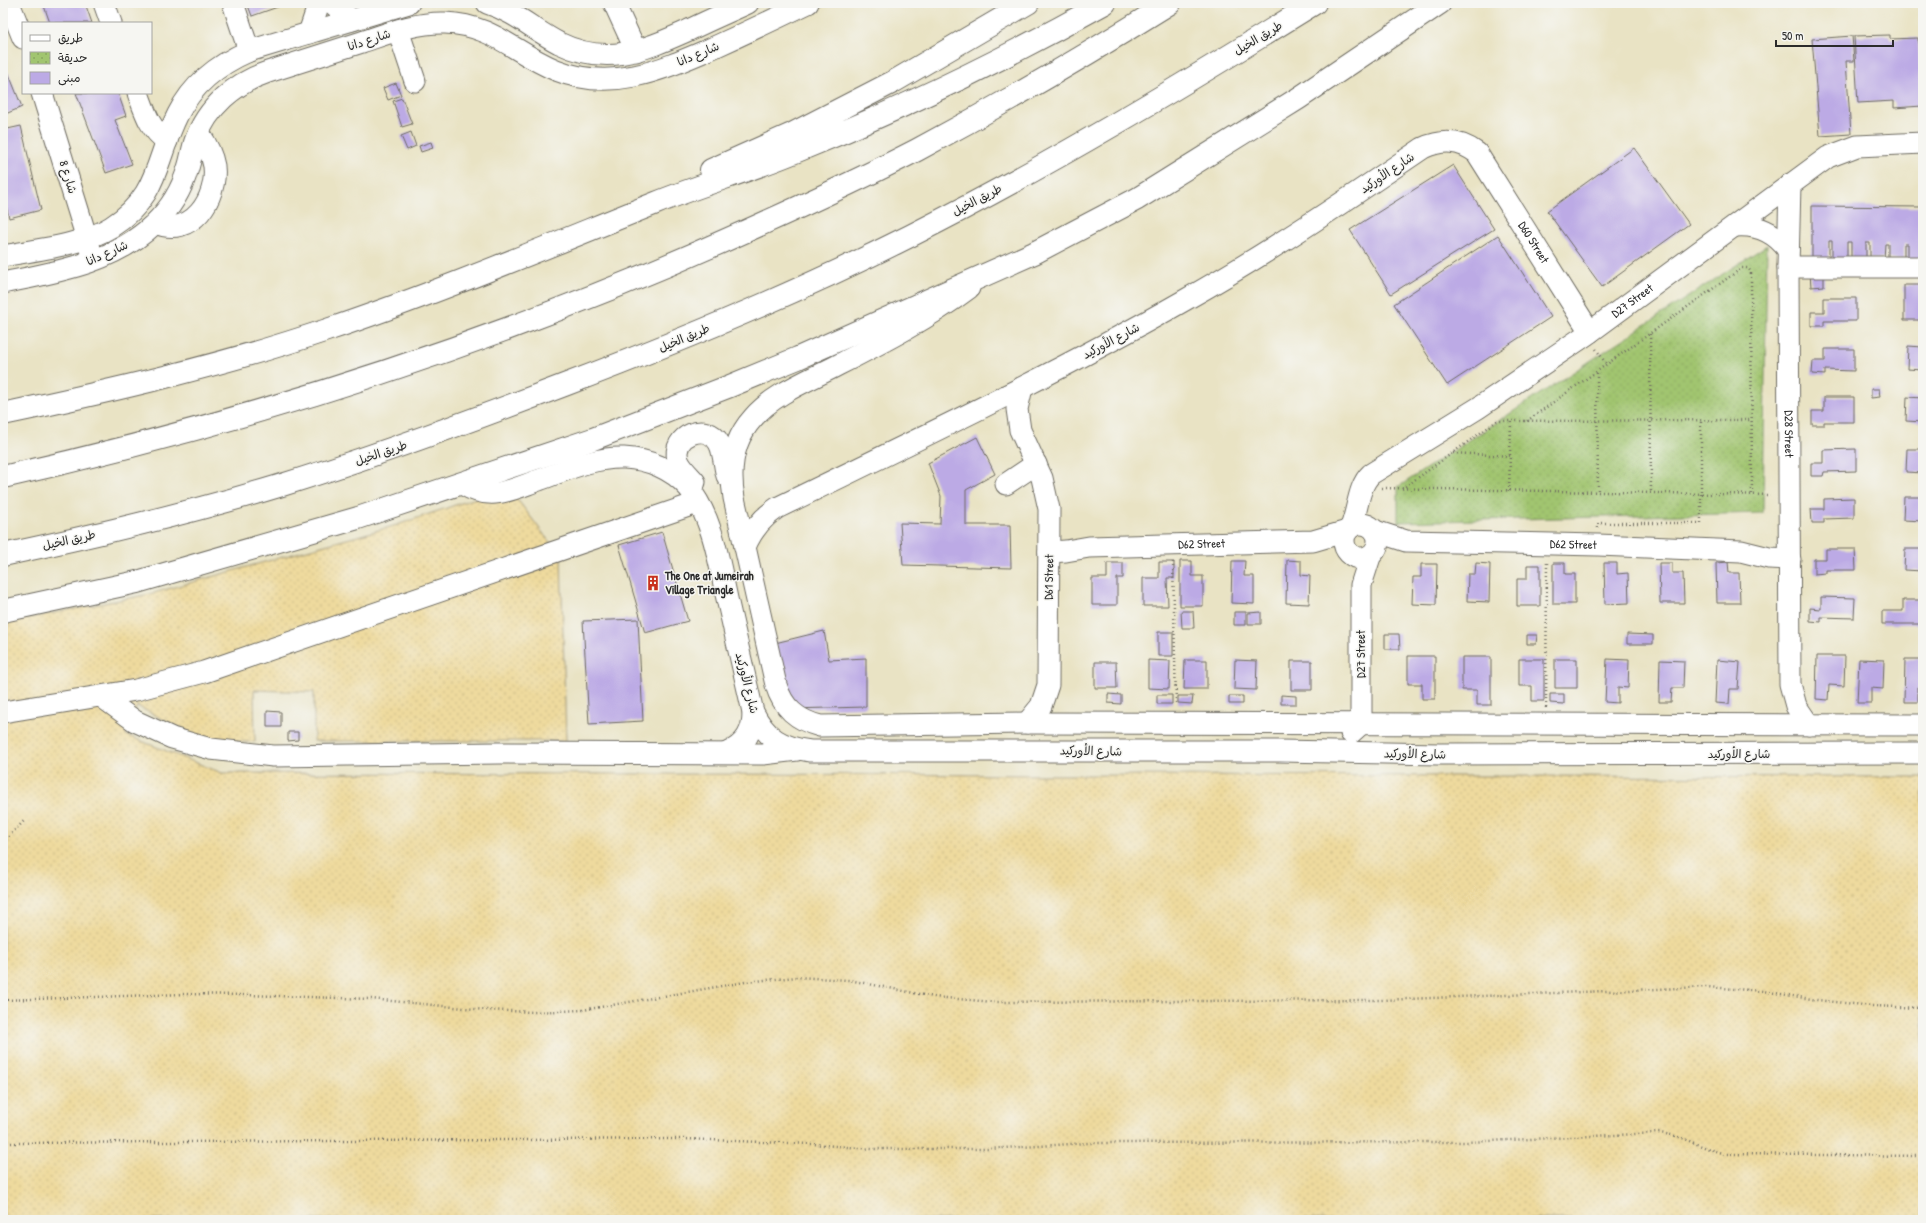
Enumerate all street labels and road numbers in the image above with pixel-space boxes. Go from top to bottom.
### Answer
street label: طريق الخيل [1230,16,1285,59]
street label: شارع دانا [345,25,393,55]
street label: شارع دانا [674,37,722,71]
street label: شارع الأوركيد [1356,148,1418,198]
street label: شارع 8 [54,158,82,196]
street label: طريق الخيل [949,179,1005,220]
street label: D60 Street [1514,218,1554,267]
street label: شارع دانا [83,236,131,270]
street label: D27 Street [1608,279,1657,322]
street label: شارع الأوركيد [1079,318,1143,364]
street label: طريق الخيل [656,319,712,356]
street label: D28 Street [1781,410,1798,459]
street label: طريق الخيل [352,436,409,469]
street label: طريق الخيل [41,525,97,554]
street label: D62 Street [1178,534,1226,553]
street label: D62 Street [1550,535,1598,553]
street label: D61 Street [1040,553,1057,600]
street label: D27 Street [1352,629,1369,678]
street label: شارع الأوركيد [731,651,763,715]
street label: شارع الأوركيد [1060,741,1122,761]
street label: شارع الأوركيد [1384,744,1446,764]
street label: شارع الأوركيد [1708,745,1770,763]

